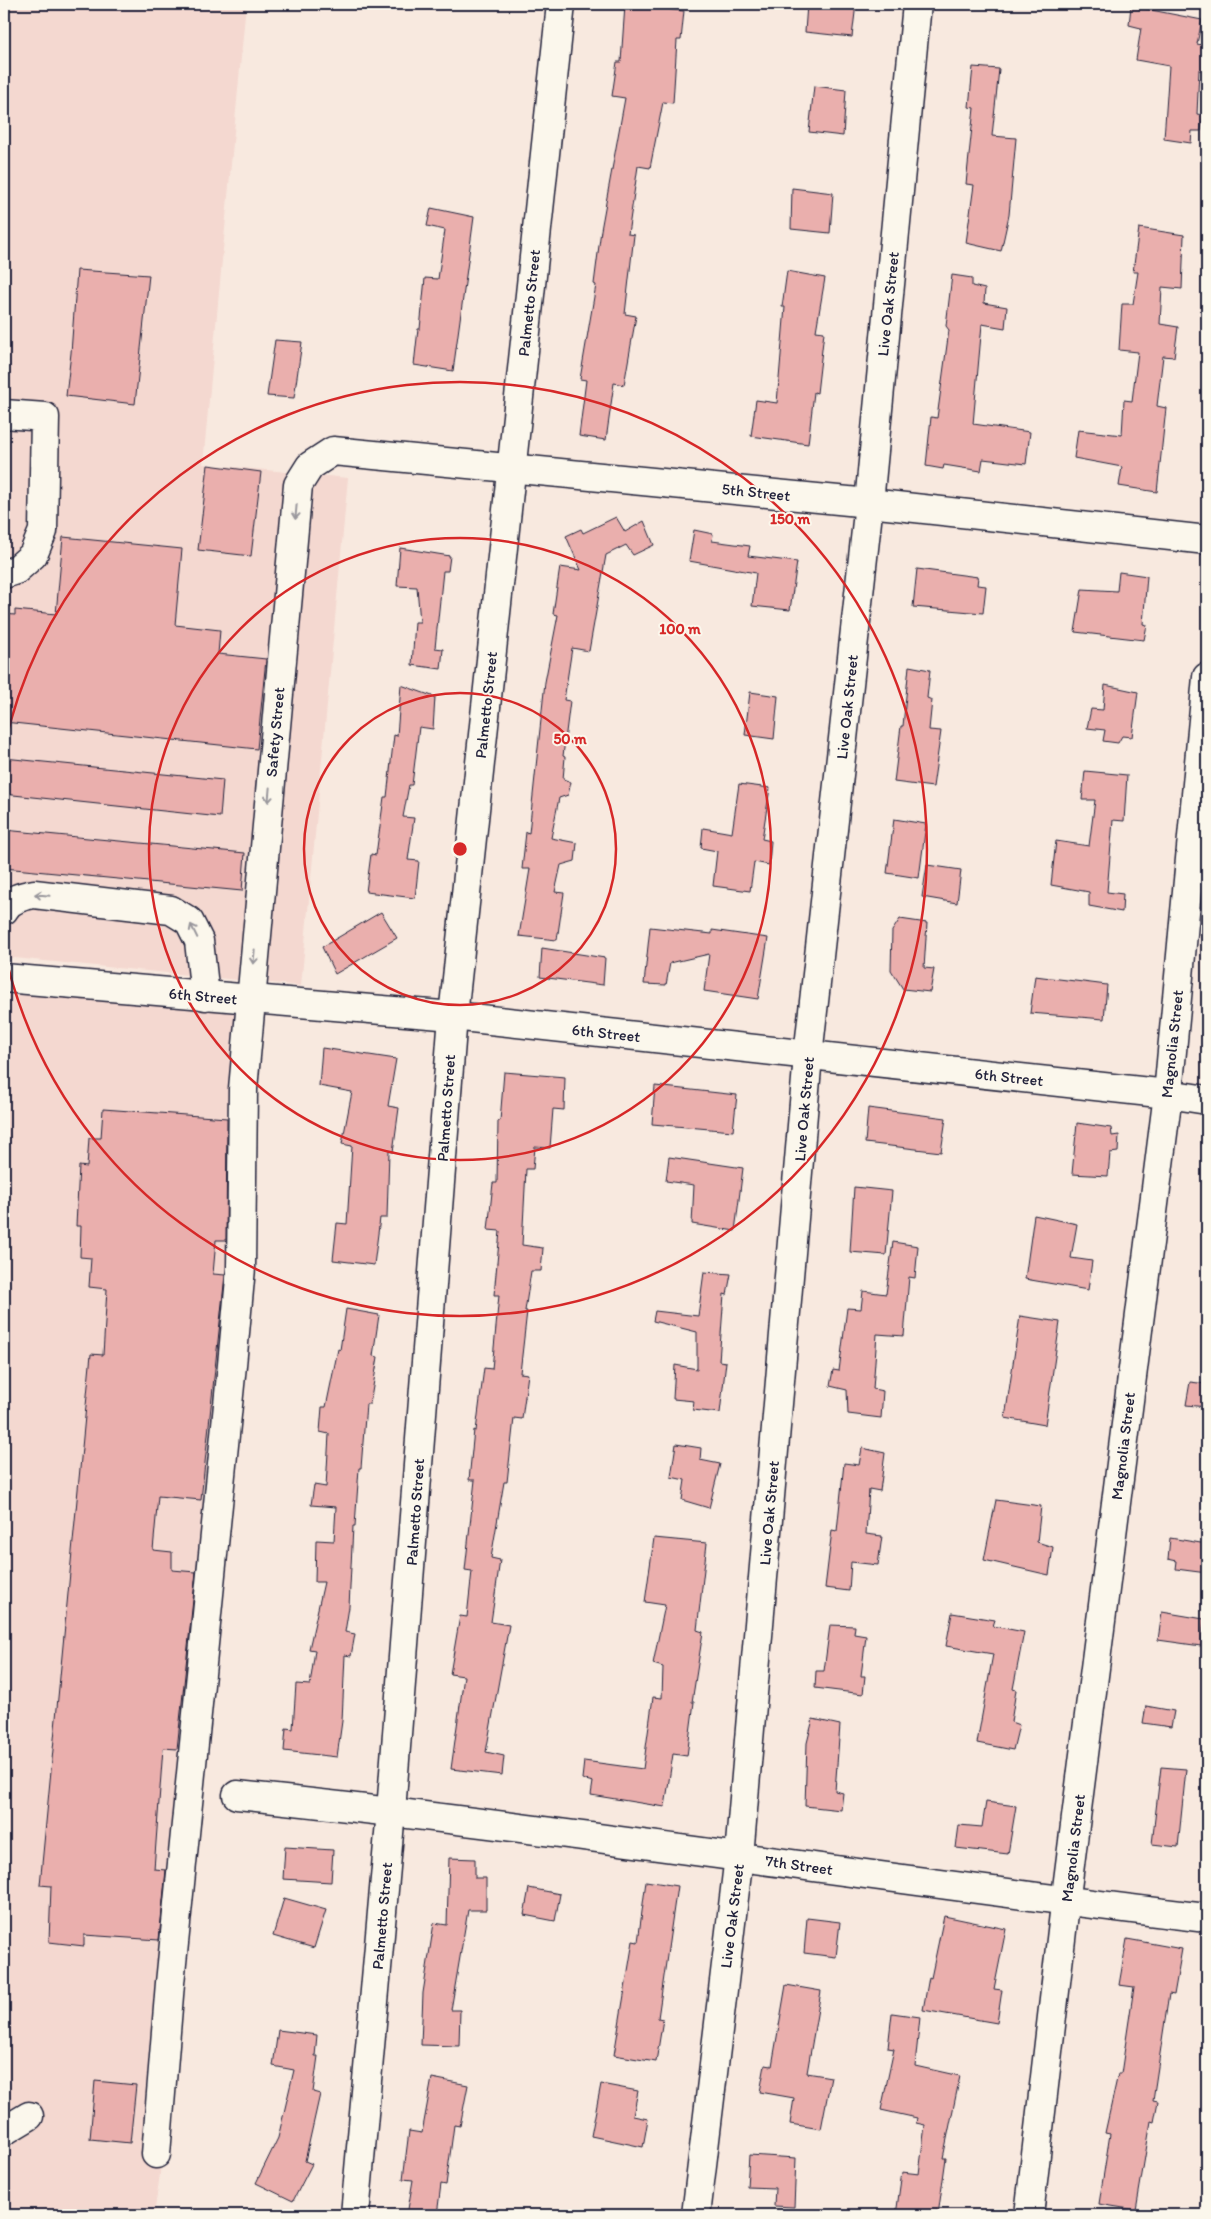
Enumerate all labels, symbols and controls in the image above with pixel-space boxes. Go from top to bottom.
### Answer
street label: Palmetto Street [514,248,544,358]
street label: Live Oak Street [873,251,903,357]
street label: 5th Street [721,479,791,505]
one-way arrow [291,503,300,519]
text: 150 m [770,510,810,528]
text: 100 m [659,620,701,638]
street label: Palmetto Street [471,650,501,760]
street label: Live Oak Street [832,654,862,760]
street label: Safety Street [262,686,288,778]
text: 50 m [553,730,587,748]
one-way arrow [264,787,274,803]
centre of rings [451,840,469,858]
one-way arrow [34,890,50,900]
one-way arrow [189,924,199,939]
one-way arrow [249,949,259,965]
street label: 6th Street [168,984,238,1008]
street label: Magnolia Street [1157,989,1187,1099]
street label: 6th Street [571,1020,641,1046]
street label: Palmetto Street [433,1054,459,1162]
street label: Live Oak Street [790,1056,818,1162]
street label: 6th Street [974,1064,1044,1090]
street label: Magnolia Street [1107,1391,1139,1501]
street label: Palmetto Street [402,1458,428,1566]
street label: Live Oak Street [755,1460,783,1566]
street label: Magnolia Street [1057,1793,1089,1903]
street label: 7th Street [764,1851,834,1879]
street label: Palmetto Street [368,1862,396,1970]
street label: Live Oak Street [716,1863,748,1969]

